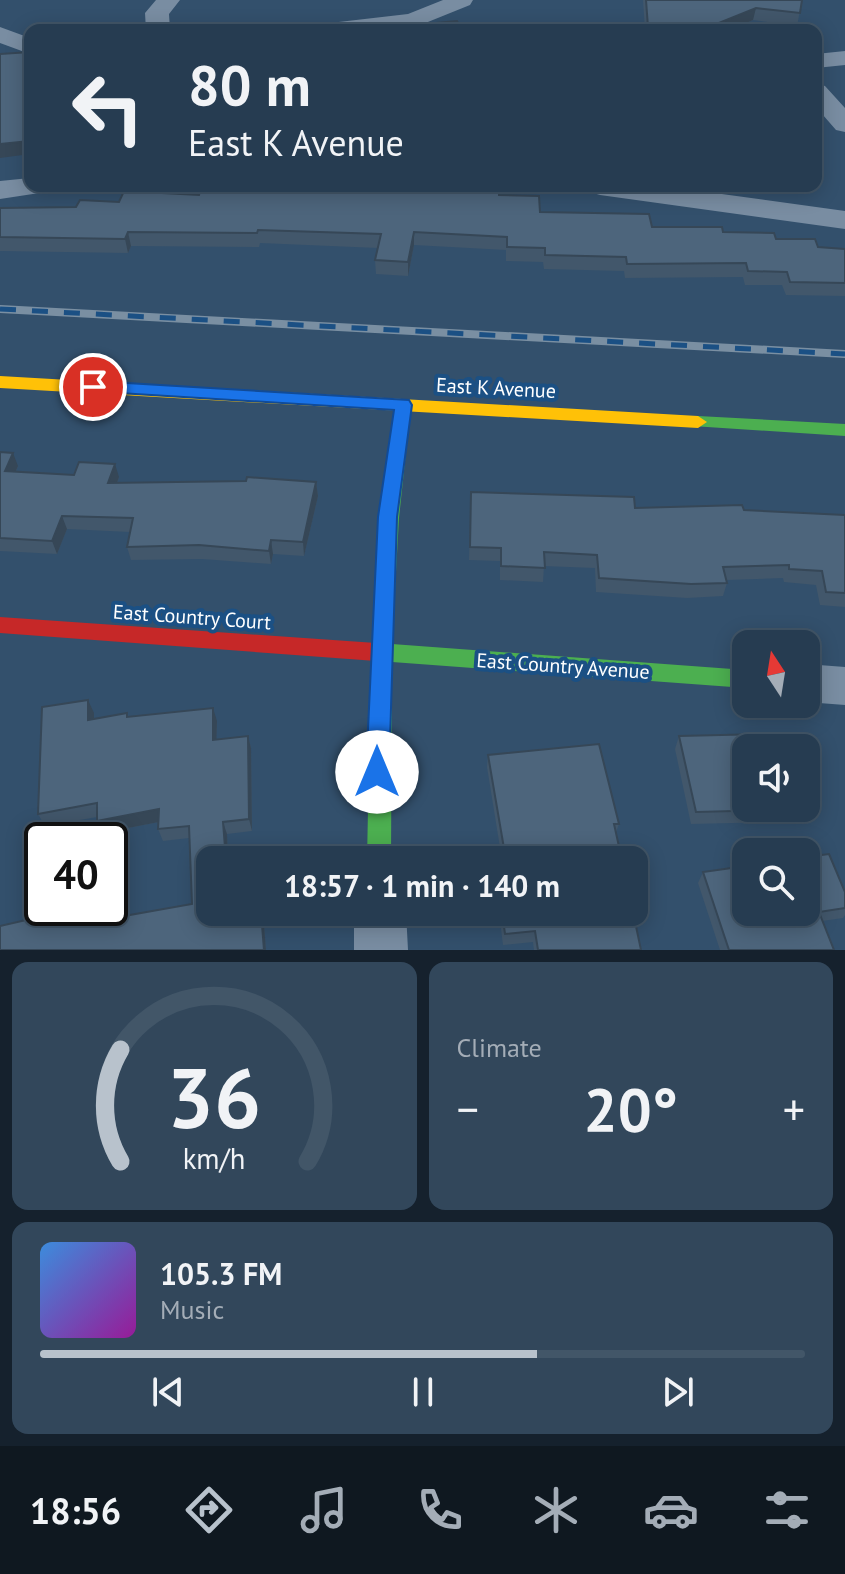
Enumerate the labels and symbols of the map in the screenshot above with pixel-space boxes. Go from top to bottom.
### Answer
pin [59,353,127,421]
street label: East K Avenue [435,372,557,404]
street label: East Country Court [112,599,272,636]
north arrow [732,630,820,718]
street label: East Country Avenue [475,647,651,685]
position arrow [335,730,419,814]
speed limit sign: 40 [24,822,128,926]

